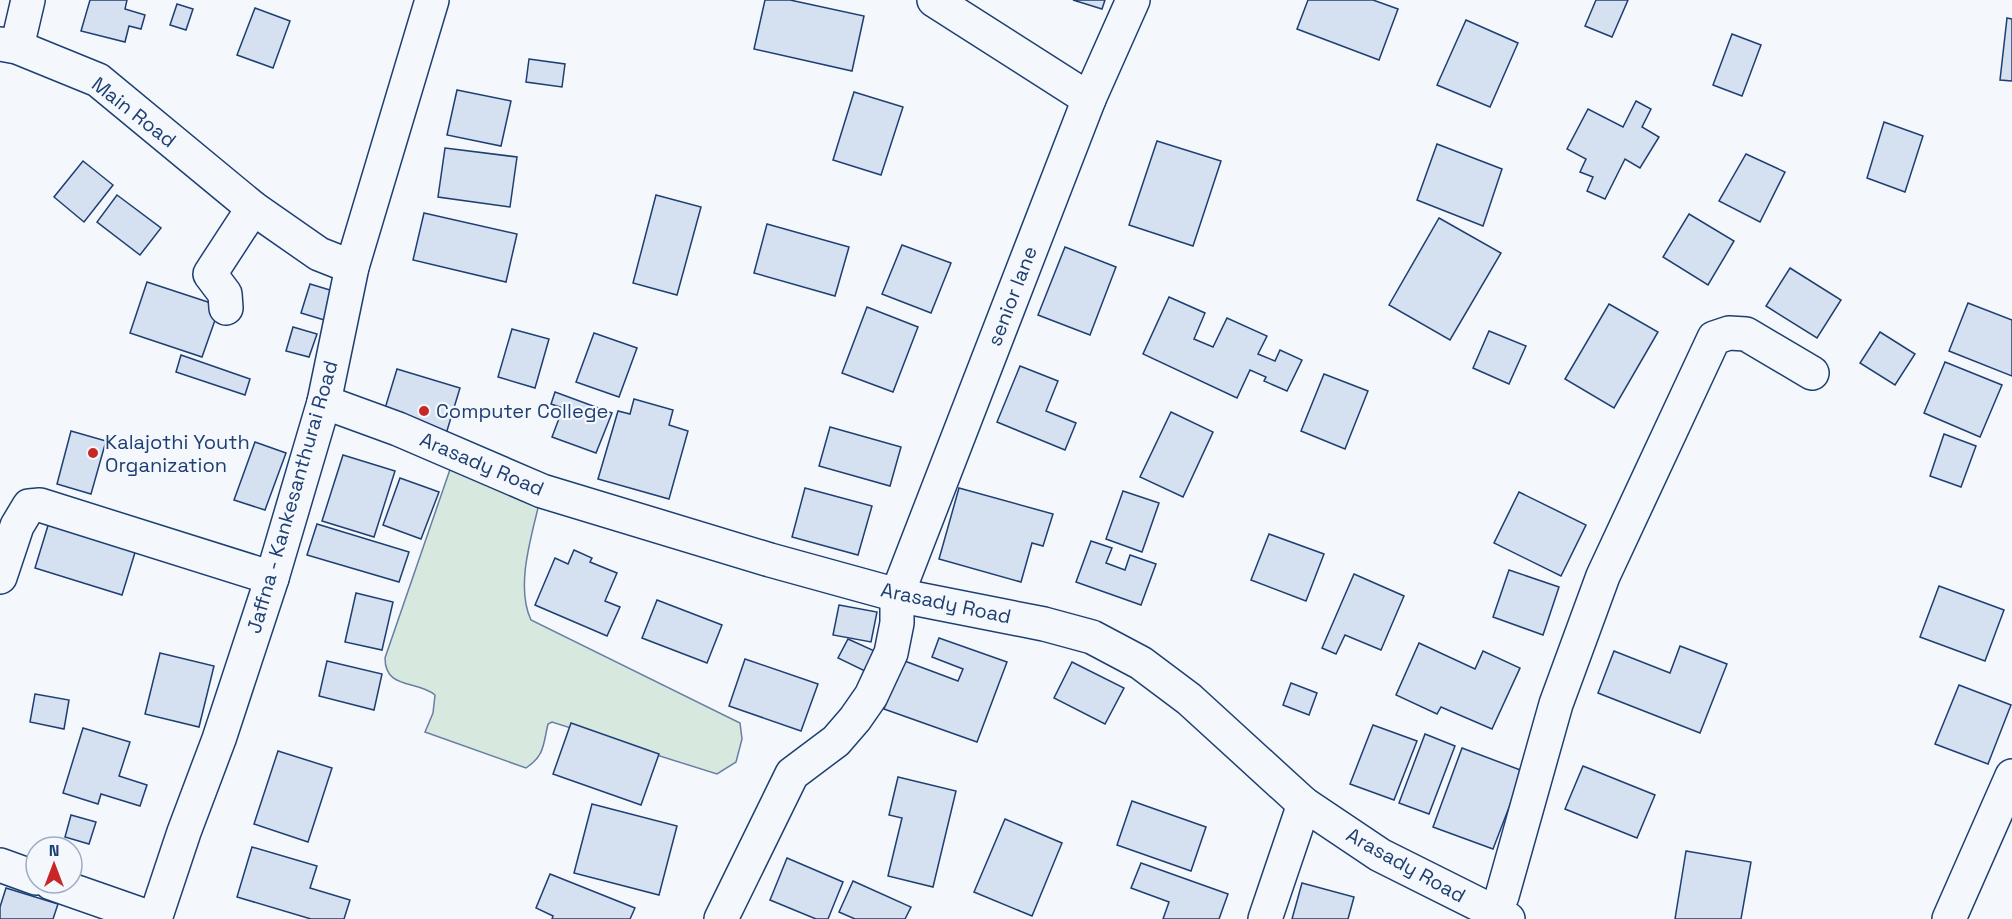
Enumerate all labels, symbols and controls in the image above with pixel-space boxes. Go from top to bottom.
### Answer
street label: Main Road [87,71,181,153]
street label: senior lane [981,242,1043,350]
street label: Jaffna - Kankesanthurai Road [241,357,343,637]
place label: Computer College [436,398,608,424]
marker: Computer College [417,404,431,418]
street label: Arasady Road [416,426,548,502]
place label: Kalajothi Youth Organization [105,429,250,478]
marker: Kalajothi Youth Organization [86,446,100,460]
street label: Arasady Road [879,577,1013,629]
street label: Arasady Road [1342,822,1470,908]
north arrow [24,835,84,895]
text: N [49,840,59,861]

